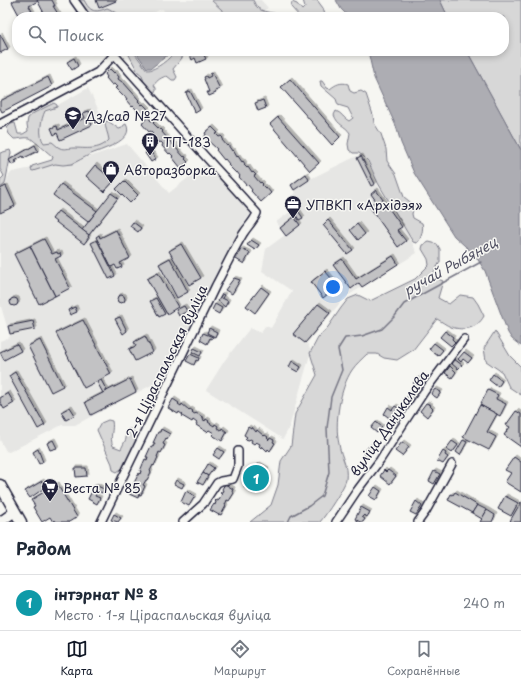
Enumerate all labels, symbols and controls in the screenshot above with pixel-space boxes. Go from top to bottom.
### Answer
search box [12,12,509,56]
icon: search [26,23,48,45]
text: Поиск [58,23,104,46]
school or university icon: Дз/сад №27 [63,105,83,130]
place label: Дз/сад №27 [85,106,167,125]
building icon: ТП-183 [140,131,160,156]
place label: ТП-183 [163,132,211,151]
shop icon: Авторазборка [101,159,121,184]
place label: Авторазборка [124,160,217,179]
office icon: УПВКП «Архідэя» [283,194,303,219]
place label: УПВКП «Архідэя» [306,195,423,214]
water label: ручай Рыбянец [399,231,502,301]
your location [323,277,343,297]
street label: 2-я Ціраспальская вуліца [121,281,211,441]
street label: вуліца Данукалава [345,366,433,480]
pin: 1 [243,463,269,493]
supermarket icon: Веста № 85 [40,477,60,502]
place label: Веста № 85 [63,478,141,497]
text: Рядом [16,535,71,561]
text: інтэрнат № 8 [54,582,158,605]
text: 1 [26,593,32,612]
text: 240 m [463,593,505,612]
text: Место · 1-я Ціраспальская вуліца [54,605,271,624]
tab: Карта [61,638,93,679]
tab: Маршрут [214,638,266,679]
tab: Сохранённые [387,638,460,679]

